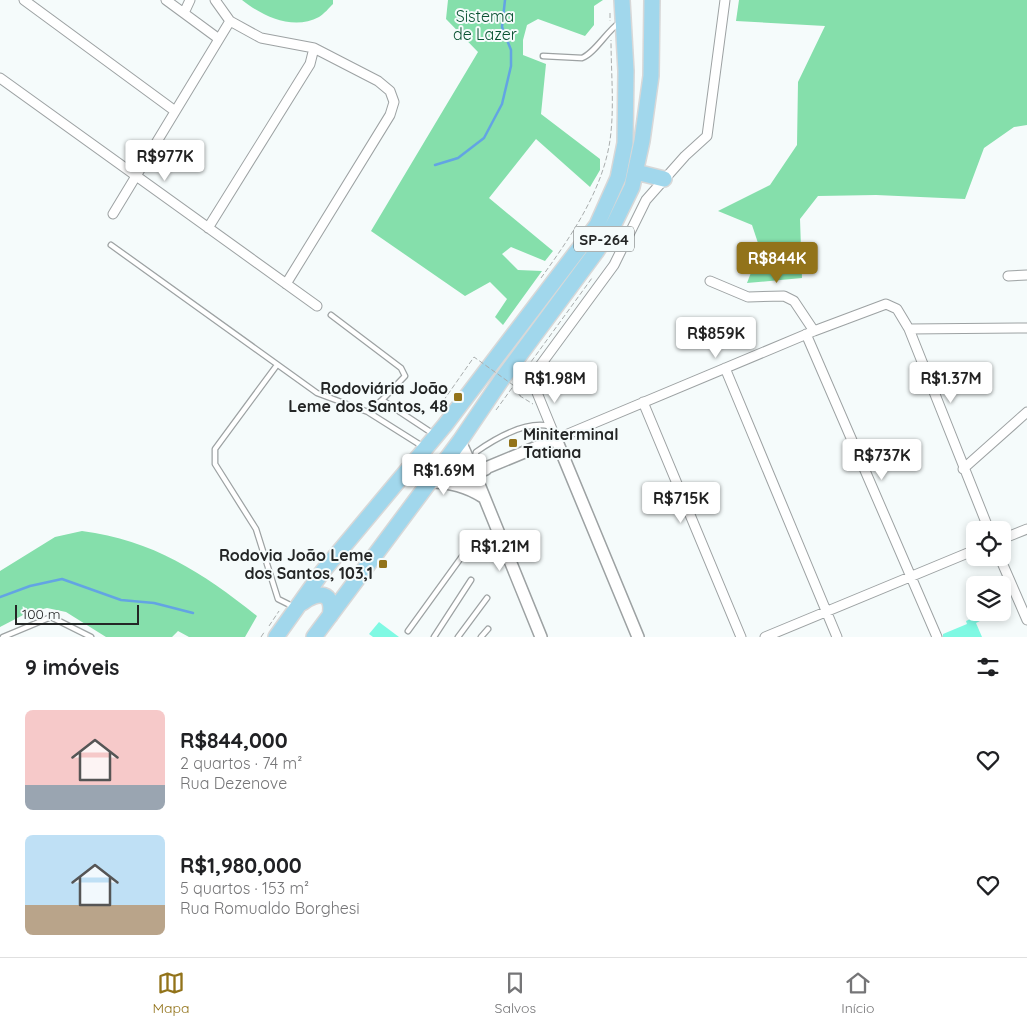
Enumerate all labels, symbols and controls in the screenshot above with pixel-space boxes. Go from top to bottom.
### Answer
park label: Sistema de Lazer [453,6,517,44]
pin: R$977K [124,140,206,182]
text: R$977K [136,146,194,166]
road number: SP-264 [574,226,634,252]
pin: R$844K [736,242,818,284]
text: R$844K [748,248,806,268]
pin: R$859K [675,316,757,359]
text: R$859K [687,323,745,343]
pin: R$1.98M [509,362,601,404]
pin: R$1.37M [905,362,997,404]
text: R$1.98M [524,368,586,388]
text: R$1.37M [920,368,982,388]
place label: Rodoviária João Leme dos Santos, 48 [288,378,448,416]
marker: Rodoviária João Leme dos Santos, 48 [452,391,464,403]
place label: Miniterminal Tatiana [523,424,618,462]
marker: Miniterminal Tatiana [507,437,519,449]
pin: R$737K [841,438,923,481]
text: R$737K [853,445,911,465]
pin: R$1.69M [398,454,490,496]
text: R$1.69M [413,460,475,480]
pin: R$715K [640,482,722,524]
text: R$715K [653,488,709,508]
map controls [966,521,1011,621]
button: locate [966,521,1011,566]
pin: R$1.21M [454,530,546,572]
text: R$1.21M [470,536,530,556]
place label: Rodovia João Leme dos Santos, 103,1 [219,545,373,583]
marker: Rodovia João Leme dos Santos, 103,1 [377,558,389,570]
button: layers [966,576,1011,621]
scale bar [15,602,139,625]
text: 100 m [22,605,60,623]
icon: filters [974,653,1002,681]
text: 9 imóveis [25,654,119,680]
text: R$844,000 [180,727,288,753]
icon: home [65,730,125,790]
icon: heart [974,746,1002,774]
text: 2 quartos · 74 m² [180,753,302,773]
text: Rua Dezenove [180,773,287,793]
text: R$1,980,000 [180,852,302,878]
icon: home [65,855,125,915]
icon: heart [974,871,1002,899]
text: 5 quartos · 153 m² [180,878,309,898]
text: Rua Romualdo Borghesi [180,898,360,918]
tab: Mapa [153,969,190,1017]
tab: Salvos [495,969,536,1017]
tab: Início [841,969,874,1017]

